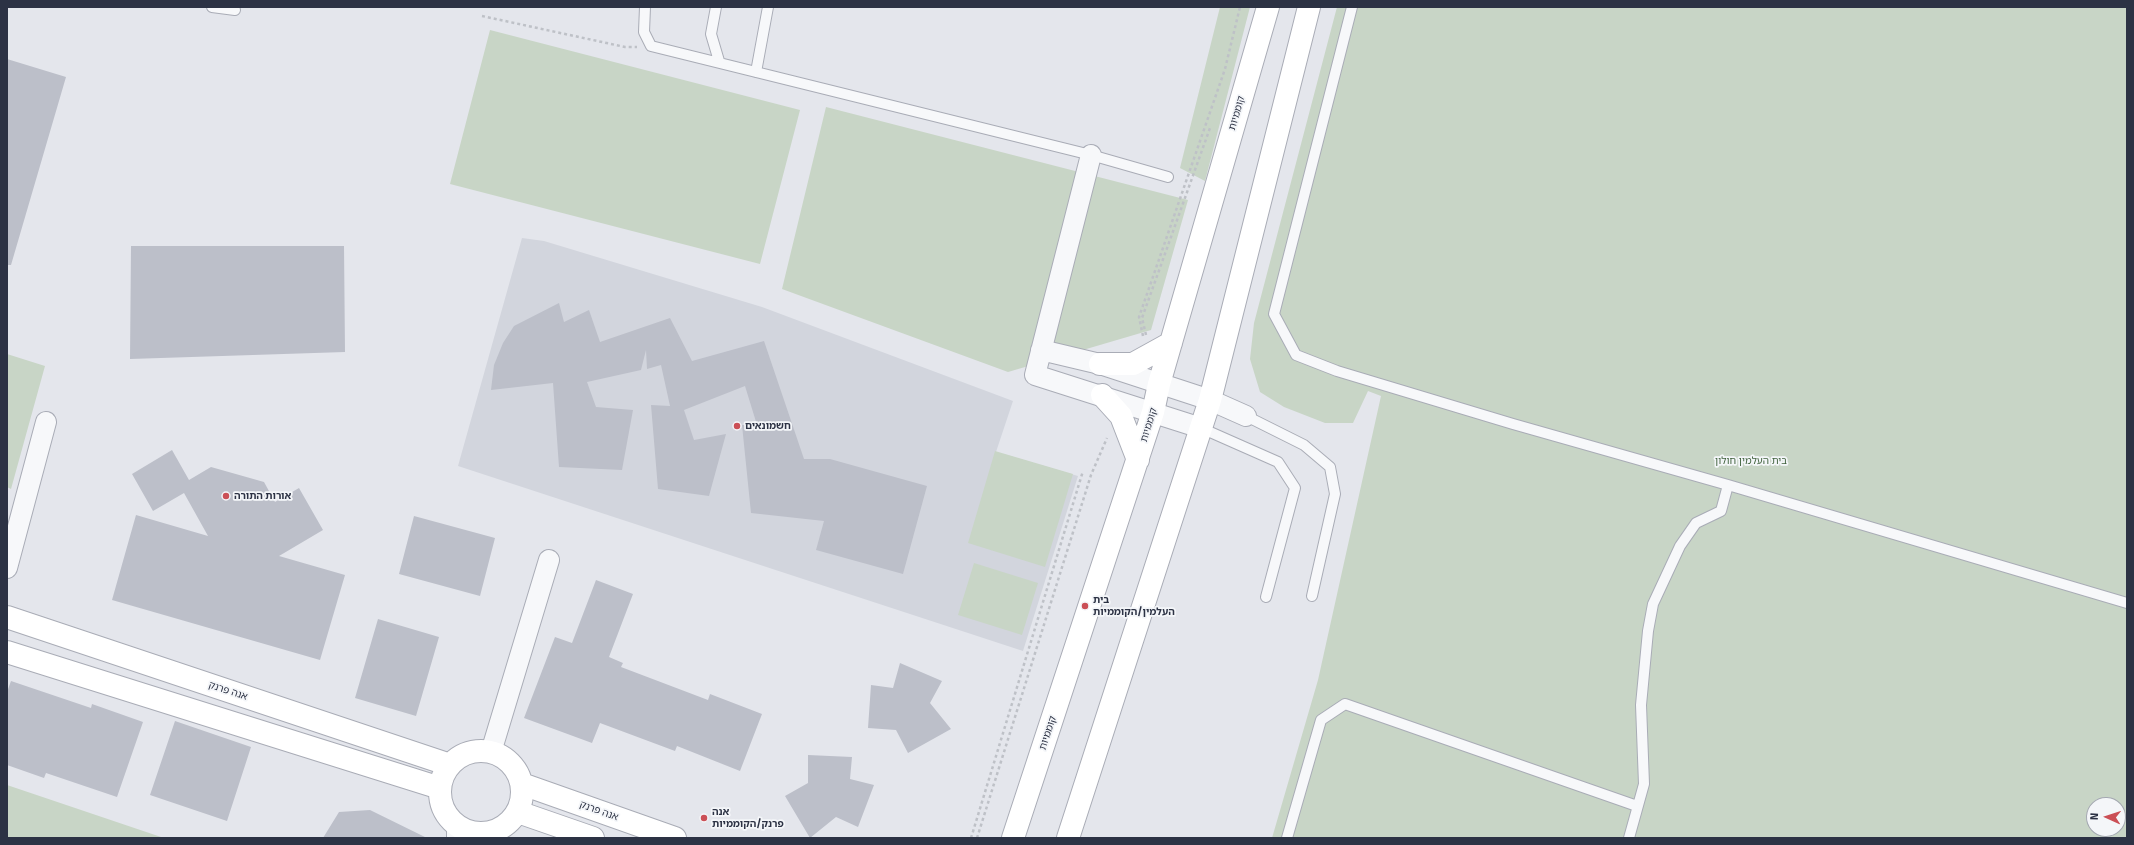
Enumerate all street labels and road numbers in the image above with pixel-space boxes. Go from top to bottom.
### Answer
street label: קוממיות [1226,94,1248,132]
street label: קוממיות [1138,406,1160,444]
street label: אנה פרנק [207,679,249,703]
street label: קוממיות [1037,714,1059,752]
street label: אנה פרנק [578,798,620,824]

